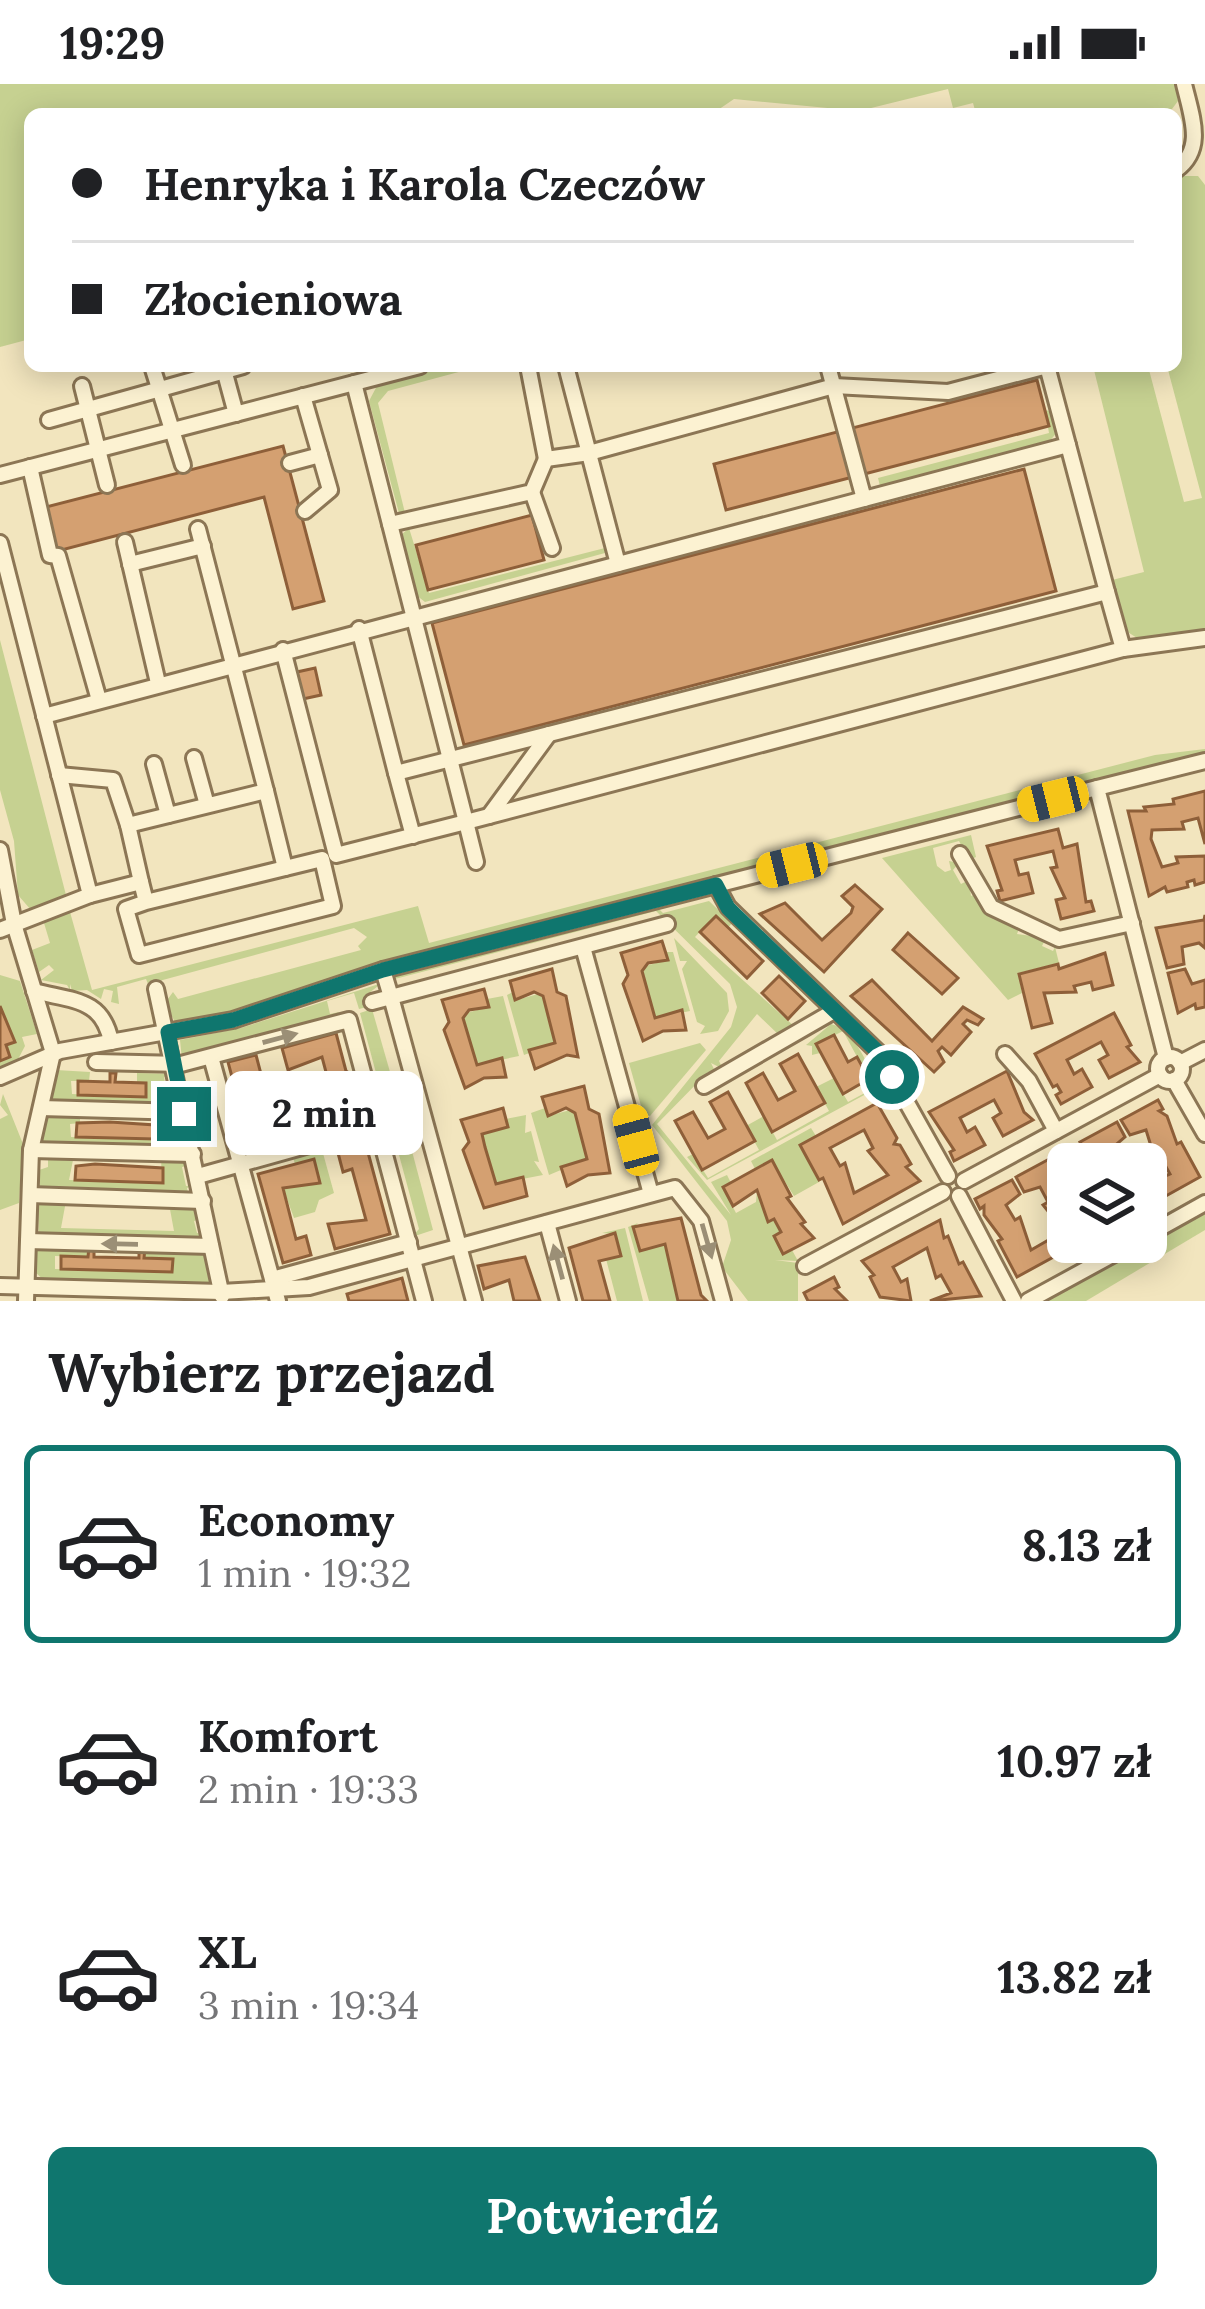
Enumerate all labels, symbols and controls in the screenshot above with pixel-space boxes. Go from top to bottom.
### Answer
text: 19:29 [60,14,165,71]
text: Henryka i Karola Czeczów [144,155,705,212]
text: Złocieniowa [144,270,402,327]
car [1014,773,1092,825]
car [753,839,831,891]
one-way arrow [262,1028,299,1047]
route start [865,1050,919,1104]
callout: 2 min [226,1072,424,1156]
route end [157,1087,211,1141]
text: 2 min [272,1088,376,1138]
car [609,1101,663,1179]
map controls [1047,1143,1167,1263]
button: layers [1047,1143,1167,1263]
one-way arrow [698,1222,717,1259]
one-way arrow [100,1234,138,1253]
one-way arrow [547,1243,566,1280]
text: Wybierz przejazd [48,1338,495,1407]
icon: car [54,1490,162,1598]
text: Economy [198,1491,394,1548]
text: 8.13 zł [1021,1516,1151,1573]
text: 1 min · 19:32 [198,1548,411,1598]
icon: car [54,1706,162,1814]
text: Komfort [198,1707,378,1764]
text: 10.97 zł [997,1732,1151,1789]
text: 2 min · 19:33 [198,1764,419,1814]
icon: car [54,1922,162,2030]
text: XL [198,1923,257,1980]
text: 13.82 zł [997,1948,1151,2005]
text: 3 min · 19:34 [198,1980,419,2030]
button: Potwierdź [48,2147,1157,2285]

